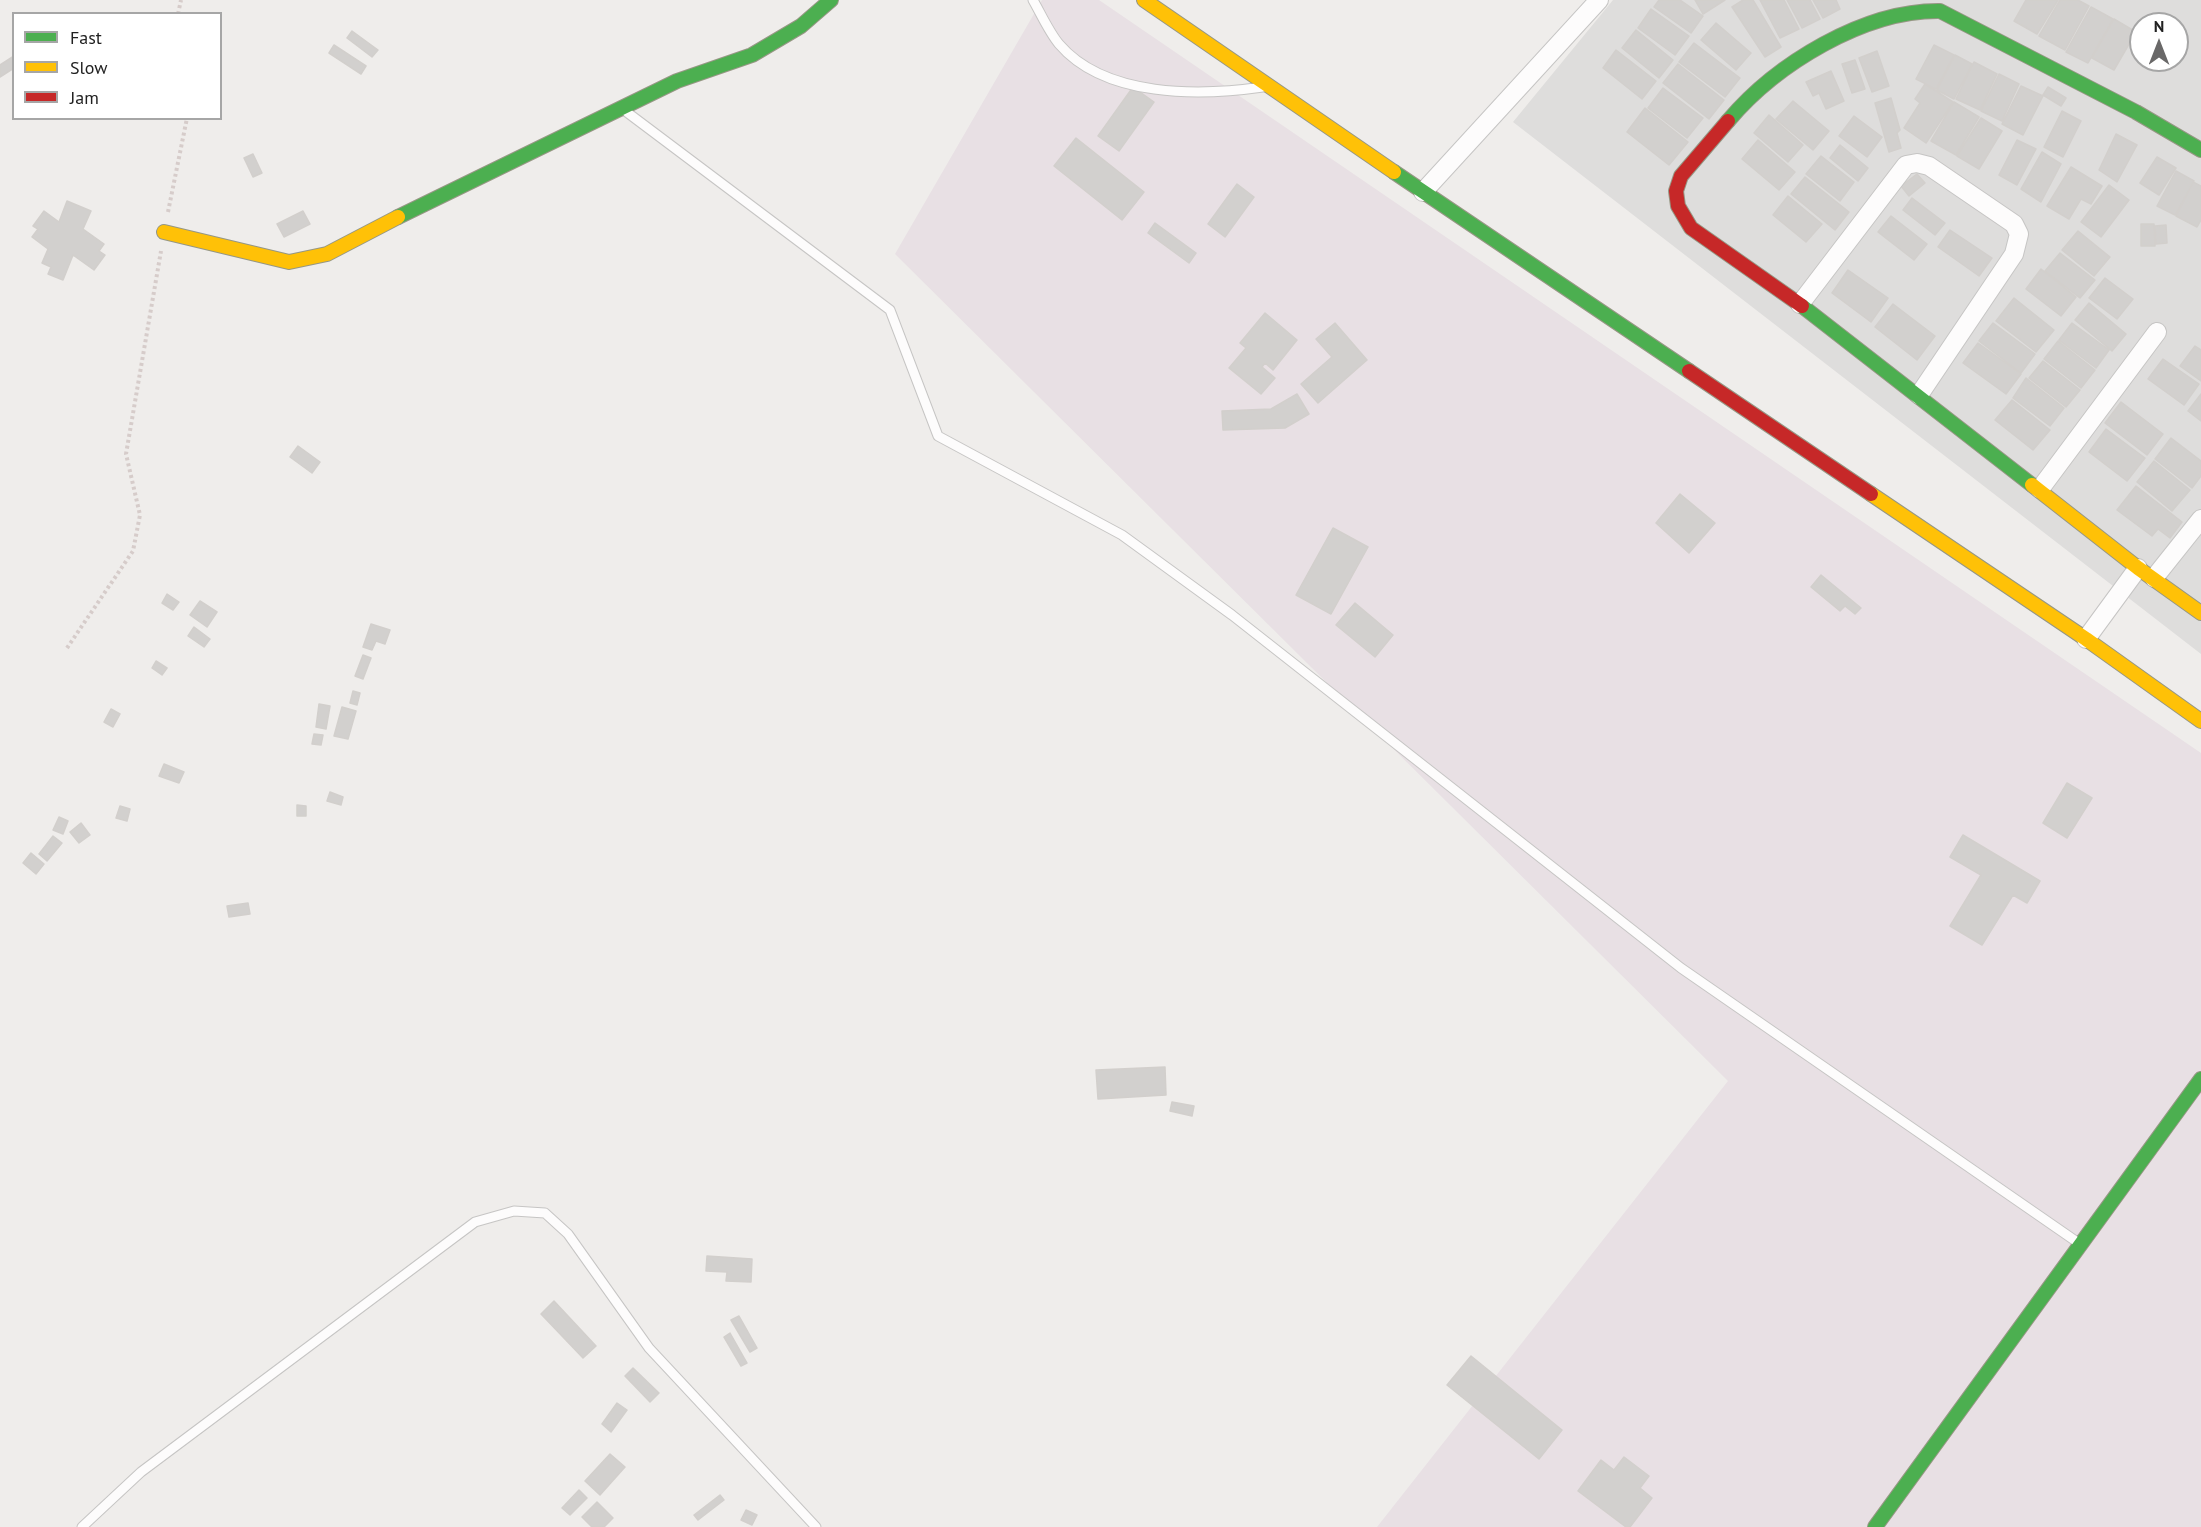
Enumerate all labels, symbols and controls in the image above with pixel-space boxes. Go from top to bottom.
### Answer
legend [12,12,222,120]
north arrow [2129,12,2189,72]
text: N [2154,16,2164,36]
text: Fast [70,26,102,49]
text: Slow [70,56,108,79]
text: Jam [70,86,99,109]

